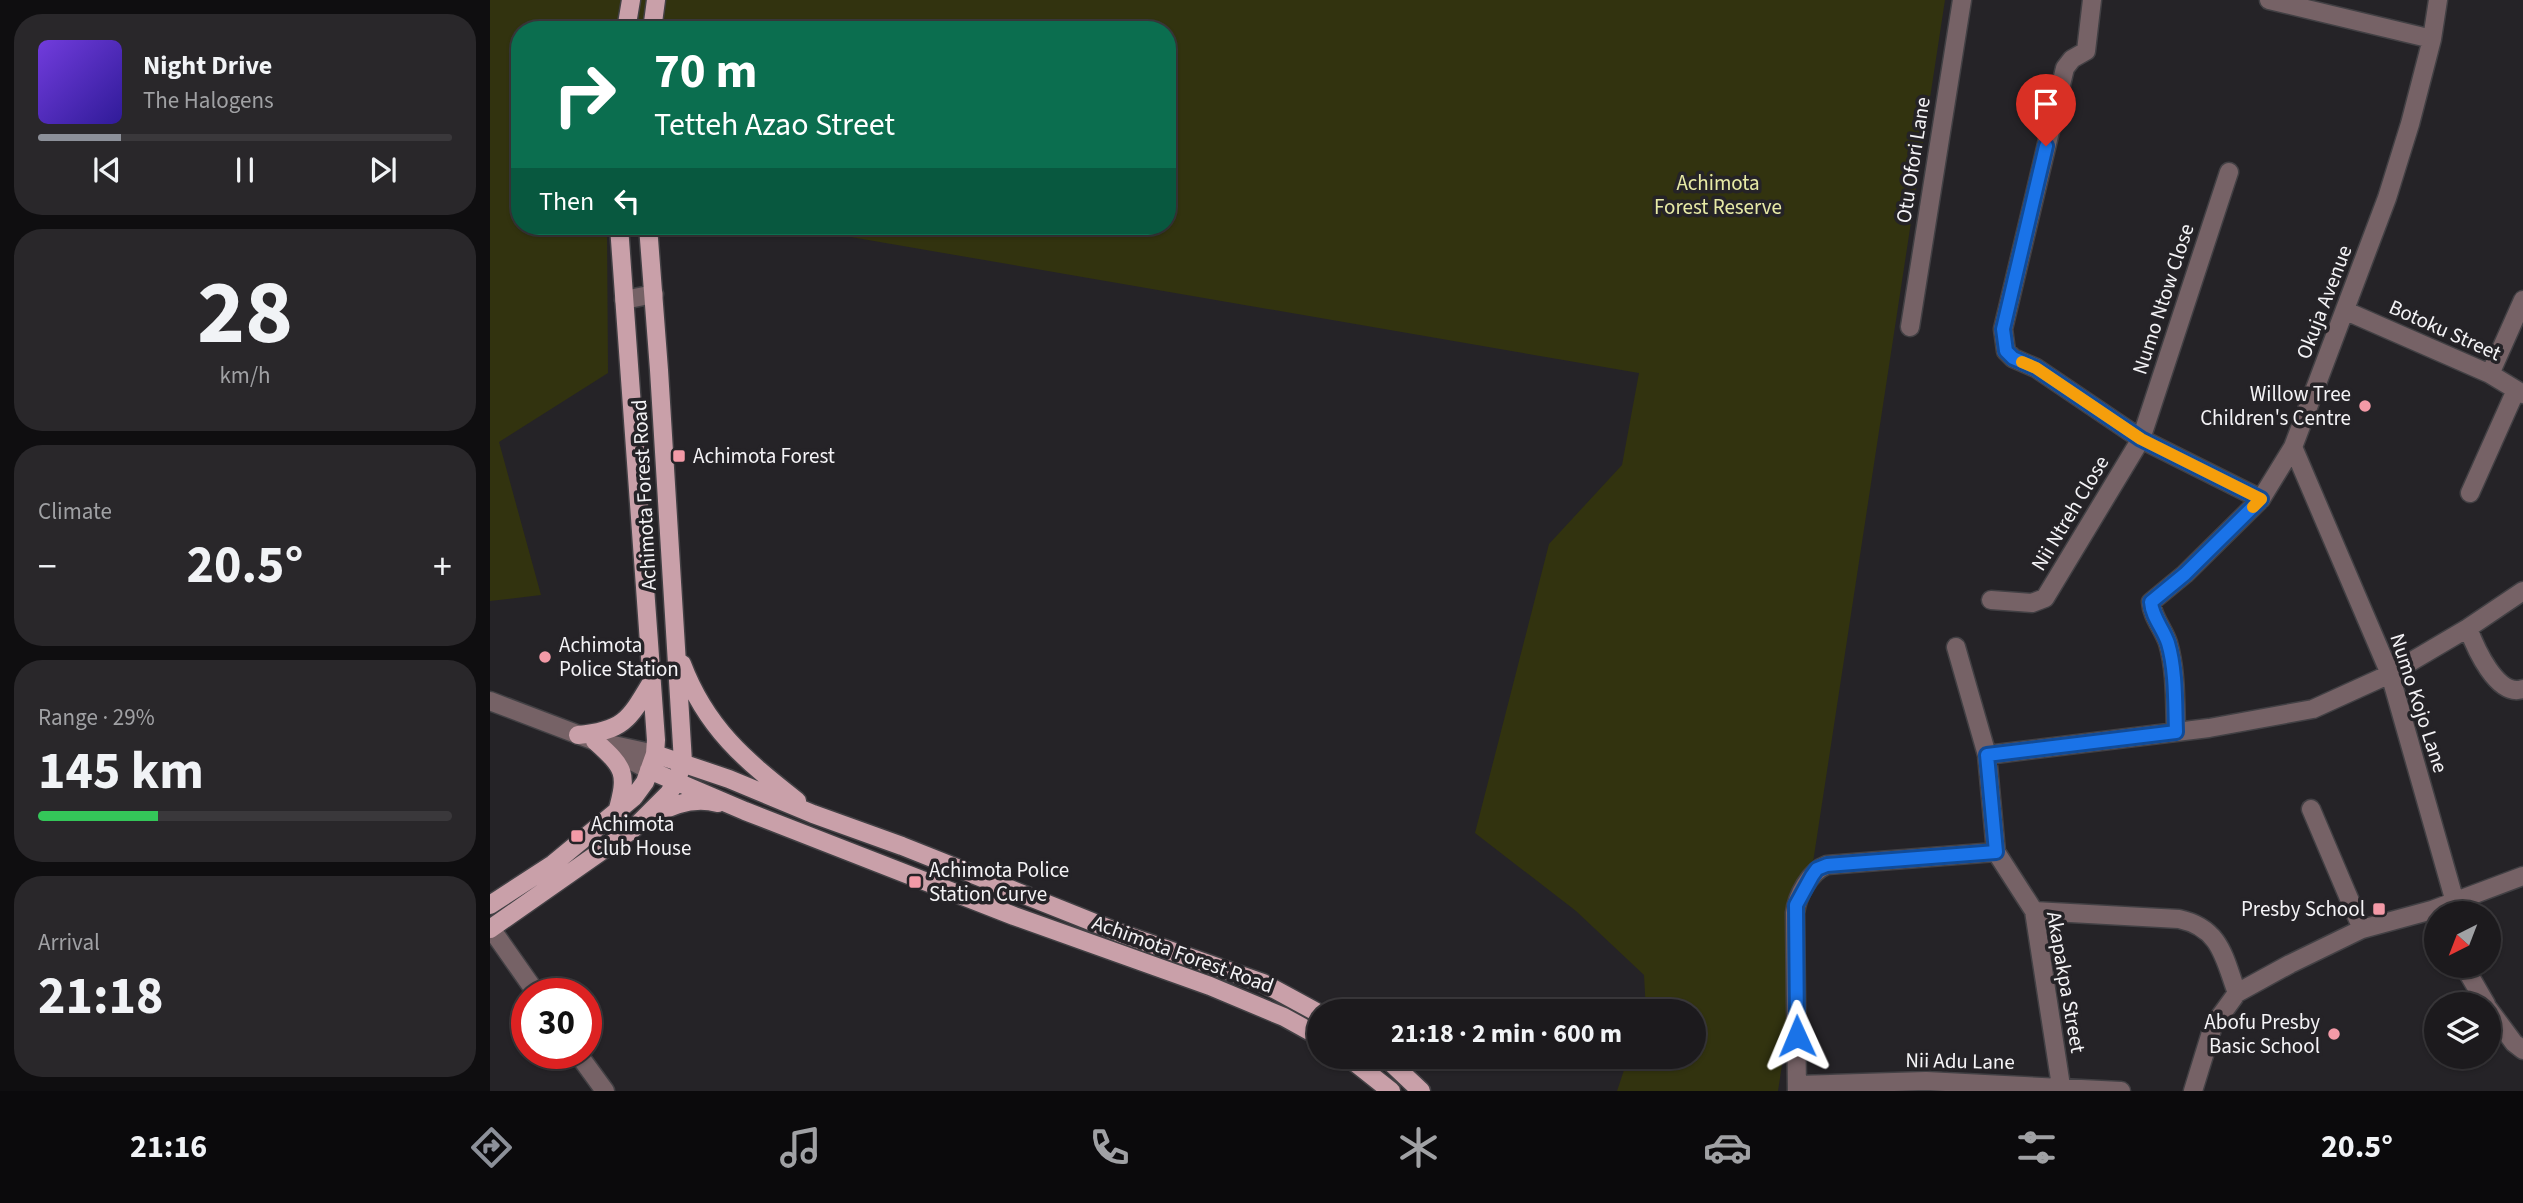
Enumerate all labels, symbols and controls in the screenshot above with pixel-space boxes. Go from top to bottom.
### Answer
text: 70 m [654,37,758,107]
text: Night Drive [143,47,272,84]
icon: right [539,49,630,140]
pin [2016,74,2076,146]
text: The Halogens [143,84,274,117]
icon: arrive [2027,85,2065,123]
street label: Otu Ofori Lane [1888,95,1938,225]
text: Tetteh Azao Street [654,102,895,148]
icon: previous [88,151,126,189]
icon: pause [226,151,264,189]
icon: next [364,151,402,189]
park label: Achimota Forest Reserve [1654,168,1782,222]
icon: left [608,182,646,220]
text: Then [539,183,594,220]
street label: Numo Ntow Close [2124,220,2202,378]
street label: Okuja Avenue [2288,241,2360,363]
text: 28 [197,249,293,378]
street label: Botoku Street [2384,292,2506,368]
text: km/h [219,359,271,392]
place label: Willow Tree Children's Centre [2200,379,2351,433]
marker: Willow Tree Children's Centre [2357,398,2373,414]
street label: Achimota Forest Road [624,399,664,591]
place label: Achimota Forest [693,441,835,471]
marker: Achimota Forest [671,448,687,464]
street label: Nii Ntreh Close [2024,450,2116,576]
text: Climate [38,495,112,528]
text: 20.5° [187,529,303,603]
text: − [38,540,57,594]
text: + [433,540,452,594]
street label: Numo Kojo Lane [2382,629,2456,777]
place label: Achimota Police Station [559,630,679,684]
marker: Achimota Police Station [537,649,553,665]
text: Range · 29% [38,701,155,734]
text: 145 km [38,735,204,809]
place label: Achimota Club House [591,809,691,863]
marker: Achimota Club House [569,828,585,844]
place label: Achimota Police Station Curve [929,855,1069,909]
marker: Achimota Police Station Curve [907,874,923,890]
place label: Presby School [2241,894,2365,924]
marker: Presby School [2371,901,2387,917]
north arrow [2424,901,2501,978]
map controls [2424,901,2501,1069]
street label: Achimota Forest Road [1088,907,1278,1001]
street label: Akapakpa Street [2039,909,2093,1055]
text: Arrival [38,926,100,959]
text: 21:18 [38,960,163,1034]
speed limit sign: 30 [511,978,602,1069]
button: layers [2424,992,2501,1069]
position arrow [1760,999,1834,1073]
place label: Abofu Presby Basic School [2204,1007,2320,1061]
text: 21:18 · 2 min · 600 m [1391,1015,1622,1052]
marker: Abofu Presby Basic School [2326,1026,2342,1042]
street label: Nii Adu Lane [1905,1045,2015,1077]
icon: directions [467,1123,516,1172]
icon: music [776,1123,825,1172]
icon: phone [1085,1123,1134,1172]
icon: climate [1394,1123,1443,1172]
icon: car [1703,1123,1752,1172]
icon: filters [2012,1123,2061,1172]
text: 21:16 [130,1124,207,1170]
text: 20.5° [2321,1124,2393,1170]

